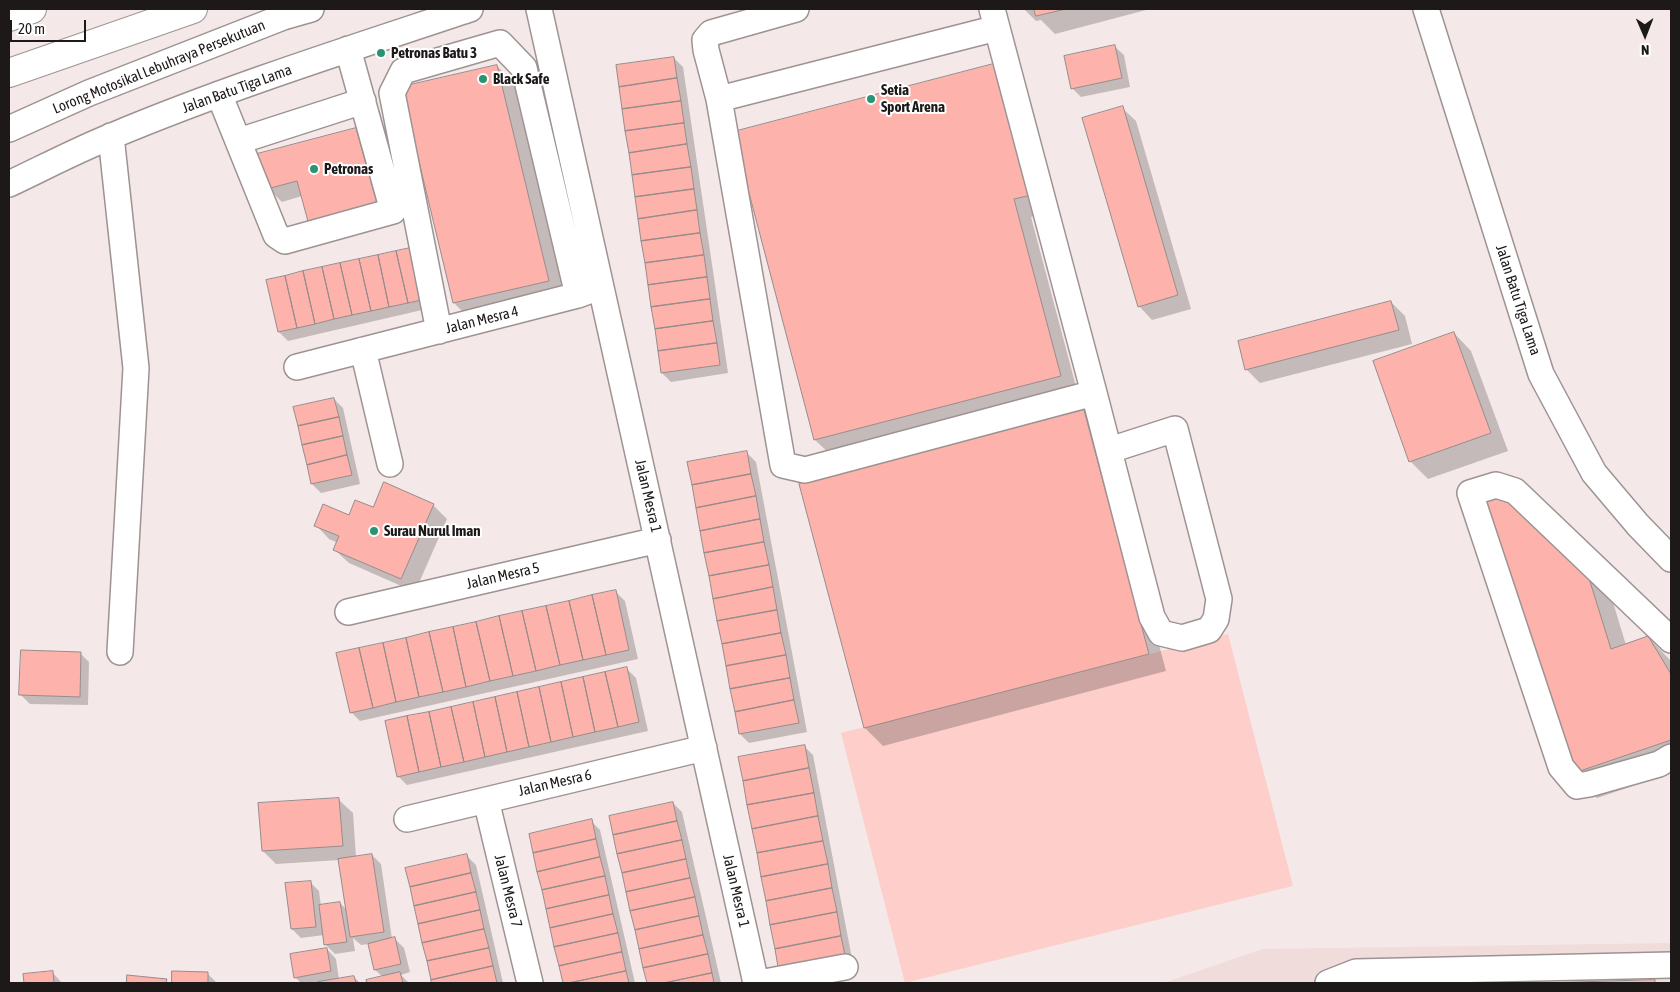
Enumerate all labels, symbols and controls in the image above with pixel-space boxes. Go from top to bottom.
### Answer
scale bar [12,10,89,42]
north arrow [1620,10,1670,60]
street label: Lorong Motosikal Lebuhraya Persekutuan [50,16,268,118]
text: 20 m [18,20,45,37]
text: N [1641,42,1650,58]
place label: Petronas Batu 3 [391,44,477,62]
marker: Petronas Batu 3 [375,47,387,59]
street label: Jalan Batu Tiga Lama [180,61,294,117]
place label: Black Safe [493,70,549,88]
marker: Black Safe [477,73,489,85]
place label: Setia Sport Arena [881,81,945,116]
marker: Setia Sport Arena [865,93,877,105]
place label: Petronas [324,160,373,178]
marker: Petronas [308,163,320,175]
street label: Jalan Batu Tiga Lama [1492,242,1544,358]
street label: Jalan Mesra 4 [444,302,520,338]
street label: Jalan Mesra 1 [631,458,665,534]
place label: Surau Nurul Iman [384,522,481,540]
marker: Surau Nurul Iman [368,525,380,537]
street label: Jalan Mesra 5 [465,559,541,593]
street label: Jalan Mesra 6 [517,766,593,800]
street label: Jalan Mesra 7 [490,853,526,929]
street label: Jalan Mesra 1 [719,853,753,929]

